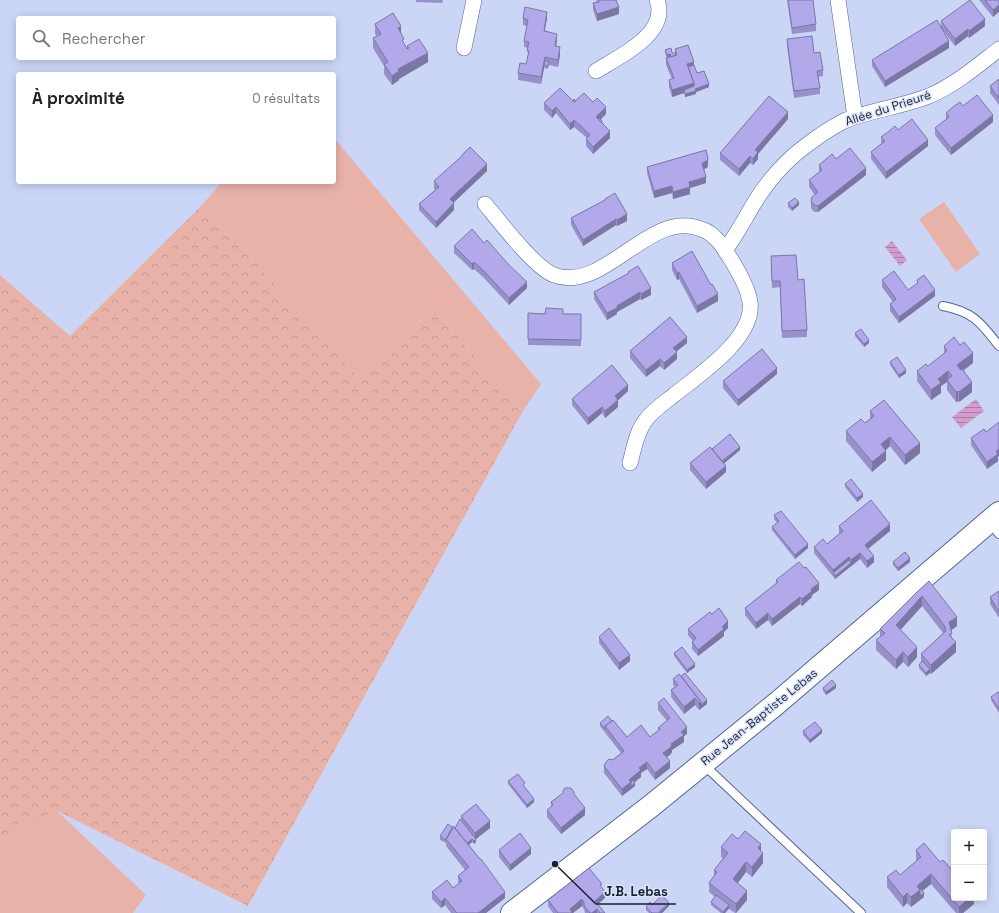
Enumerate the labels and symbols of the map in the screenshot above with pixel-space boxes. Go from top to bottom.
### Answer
street label: Allée du Prieuré [843,87,933,129]
street label: Rue Jean-Baptiste Lebas [697,665,821,769]
callout: J.B. Lebas [596,879,676,904]
text: J.B. Lebas [604,883,668,900]

